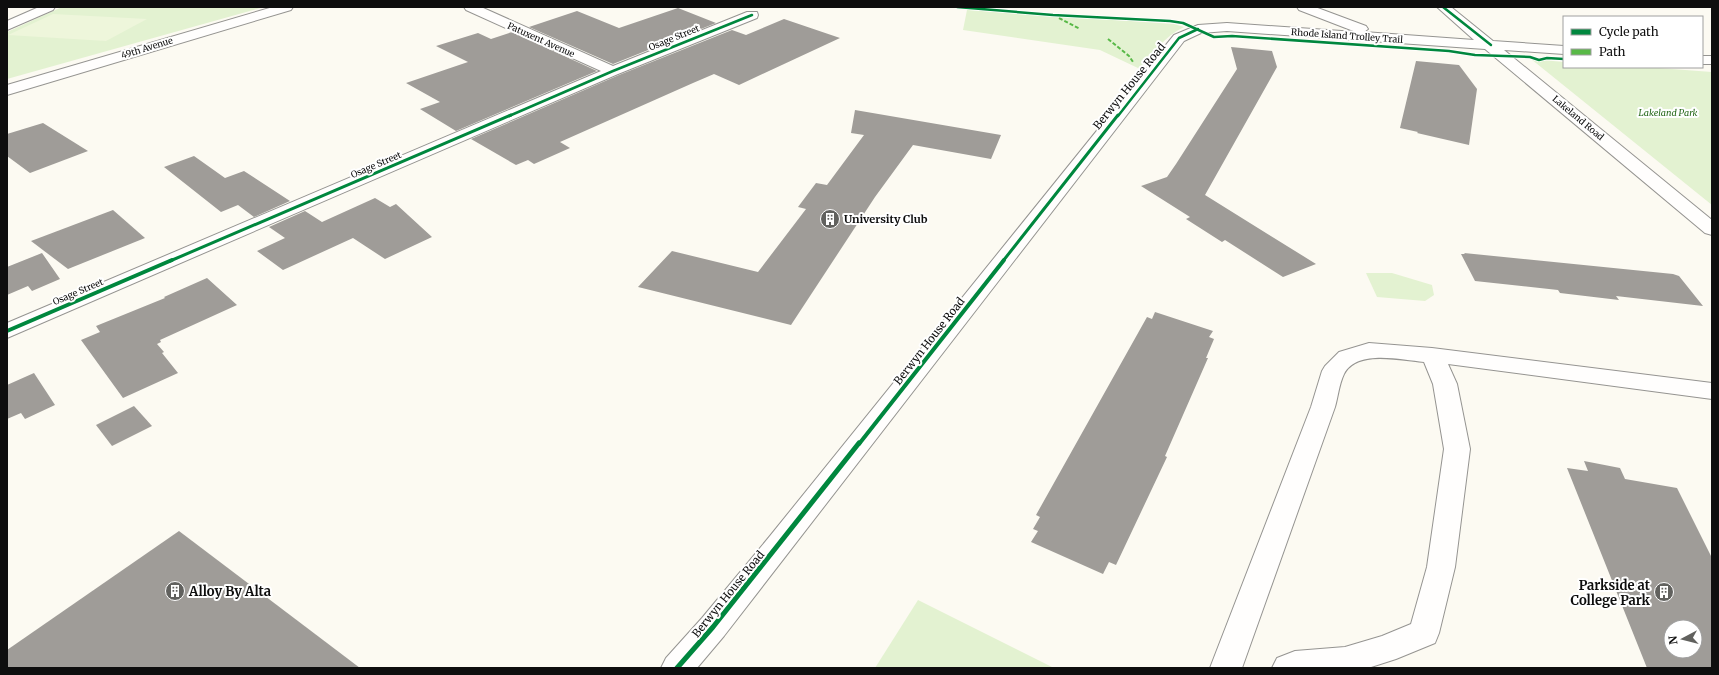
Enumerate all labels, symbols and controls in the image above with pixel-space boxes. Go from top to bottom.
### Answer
legend [1563,16,1703,68]
street label: Patuxent Avenue [506,20,577,59]
street label: Osage Street [647,22,701,53]
text: Cycle path [1599,24,1659,39]
street label: Rhode Island Trolley Trail [1291,26,1404,45]
street label: 49th Avenue [120,34,174,61]
street label: Berwyn House Road [1090,40,1168,132]
text: Path [1599,44,1625,59]
street label: Lakeland Road [1550,93,1607,143]
park label: Lakeland Park [1638,107,1698,118]
street label: Osage Street [349,149,403,180]
building icon: University Club [819,208,841,230]
place label: University Club [844,212,928,226]
street label: Osage Street [51,276,105,307]
street label: Berwyn House Road [891,294,968,388]
street label: Berwyn House Road [689,548,767,640]
place label: Parkside at College Park [1570,577,1651,609]
building icon: Alloy By Alta [164,580,186,602]
building icon: Parkside at College Park [1653,581,1675,603]
place label: Alloy By Alta [188,583,271,600]
north arrow [1663,619,1703,659]
text: N [1666,635,1681,645]

